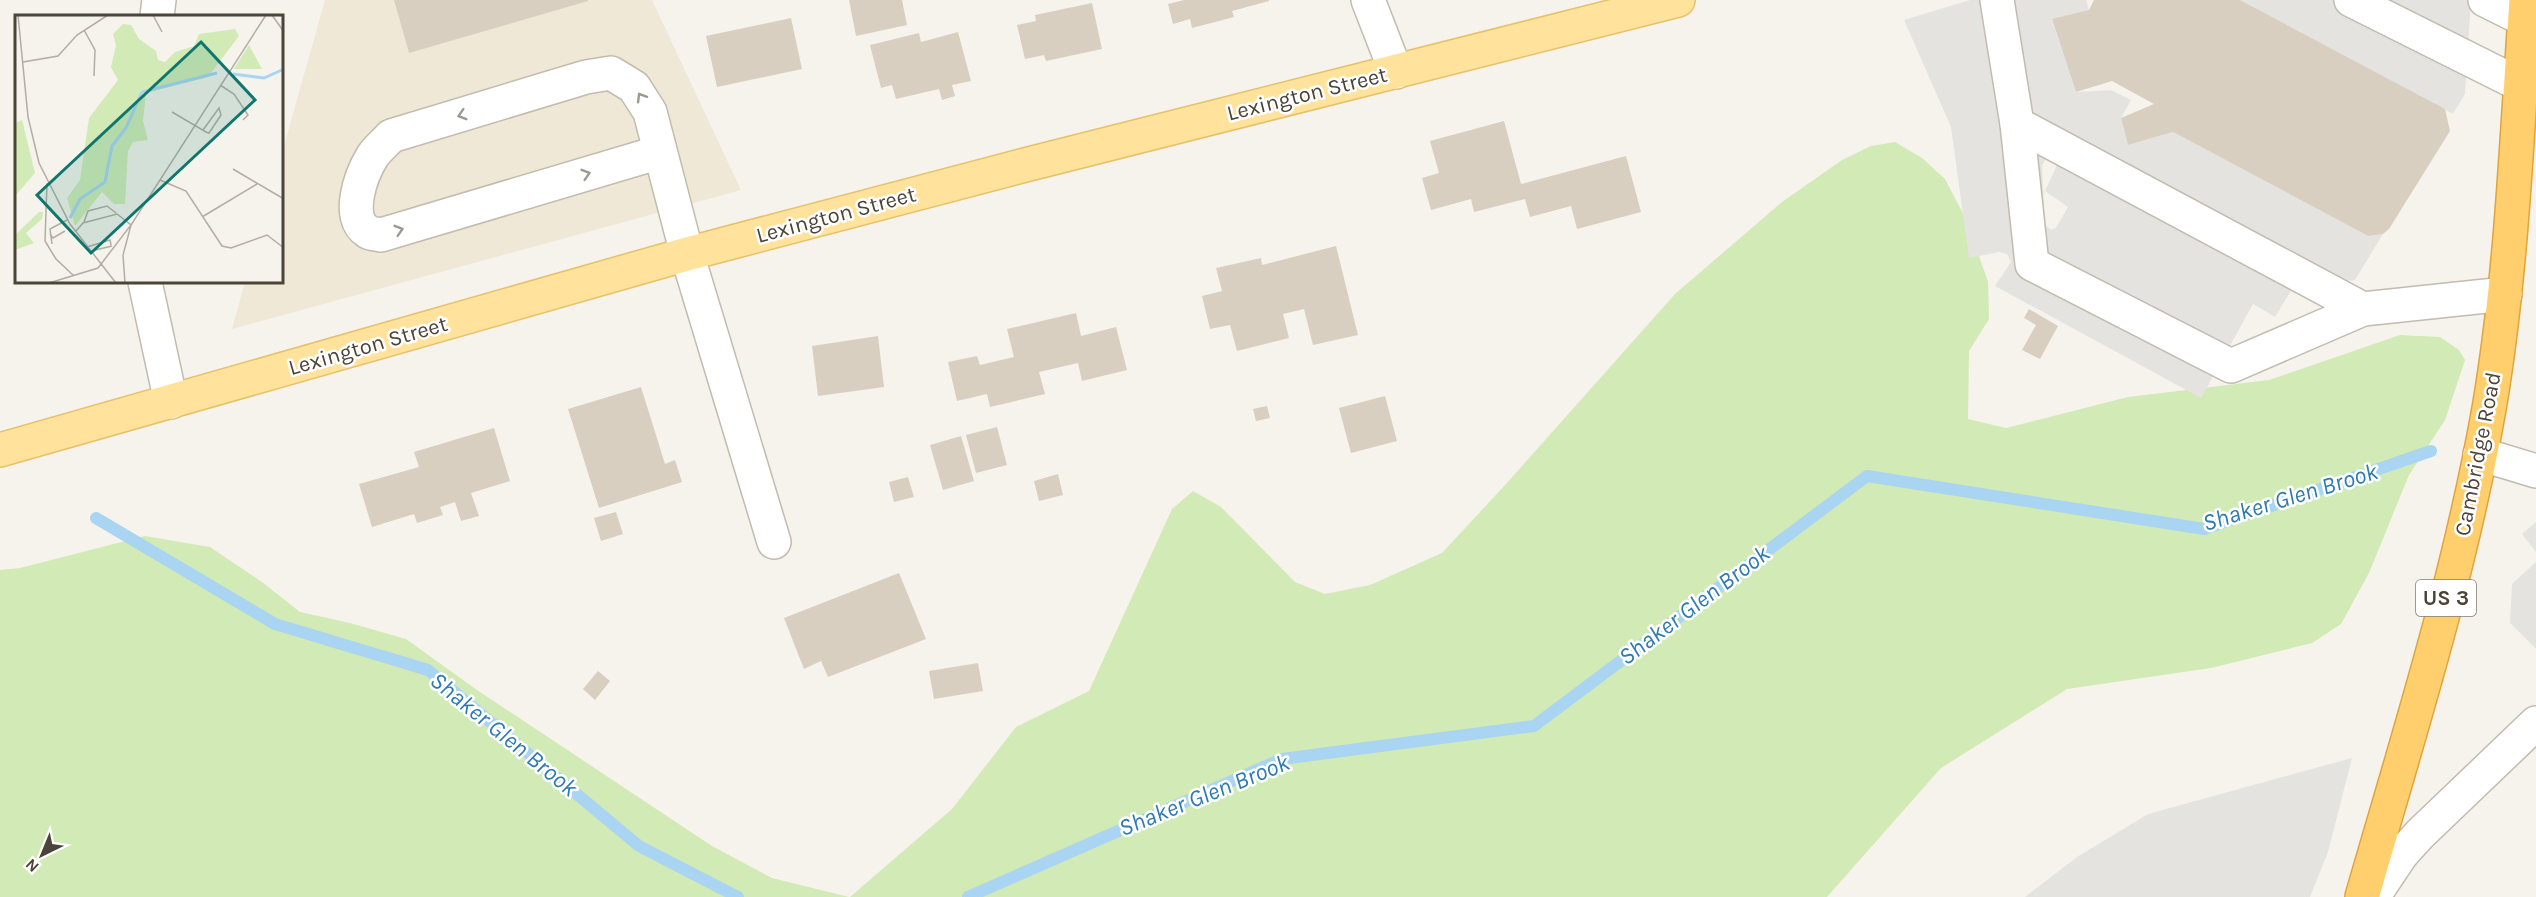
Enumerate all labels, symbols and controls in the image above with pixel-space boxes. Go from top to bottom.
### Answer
inset map [15,15,284,284]
street label: Lexington Street [1224,62,1390,126]
one-way arrow [637,93,649,103]
one-way arrow [457,108,468,120]
one-way arrow [580,169,590,181]
street label: Lexington Street [753,181,919,249]
one-way arrow [393,225,404,237]
street label: Lexington Street [285,311,451,381]
street label: Cambridge Road [2449,370,2507,538]
water label: Shaker Glen Brook [2199,457,2382,537]
water label: Shaker Glen Brook [1613,539,1776,671]
road number: US 3 [2416,580,2476,616]
water label: Shaker Glen Brook [425,666,584,803]
water label: Shaker Glen Brook [1115,748,1294,842]
north arrow [12,825,72,885]
text: N [21,855,43,876]

